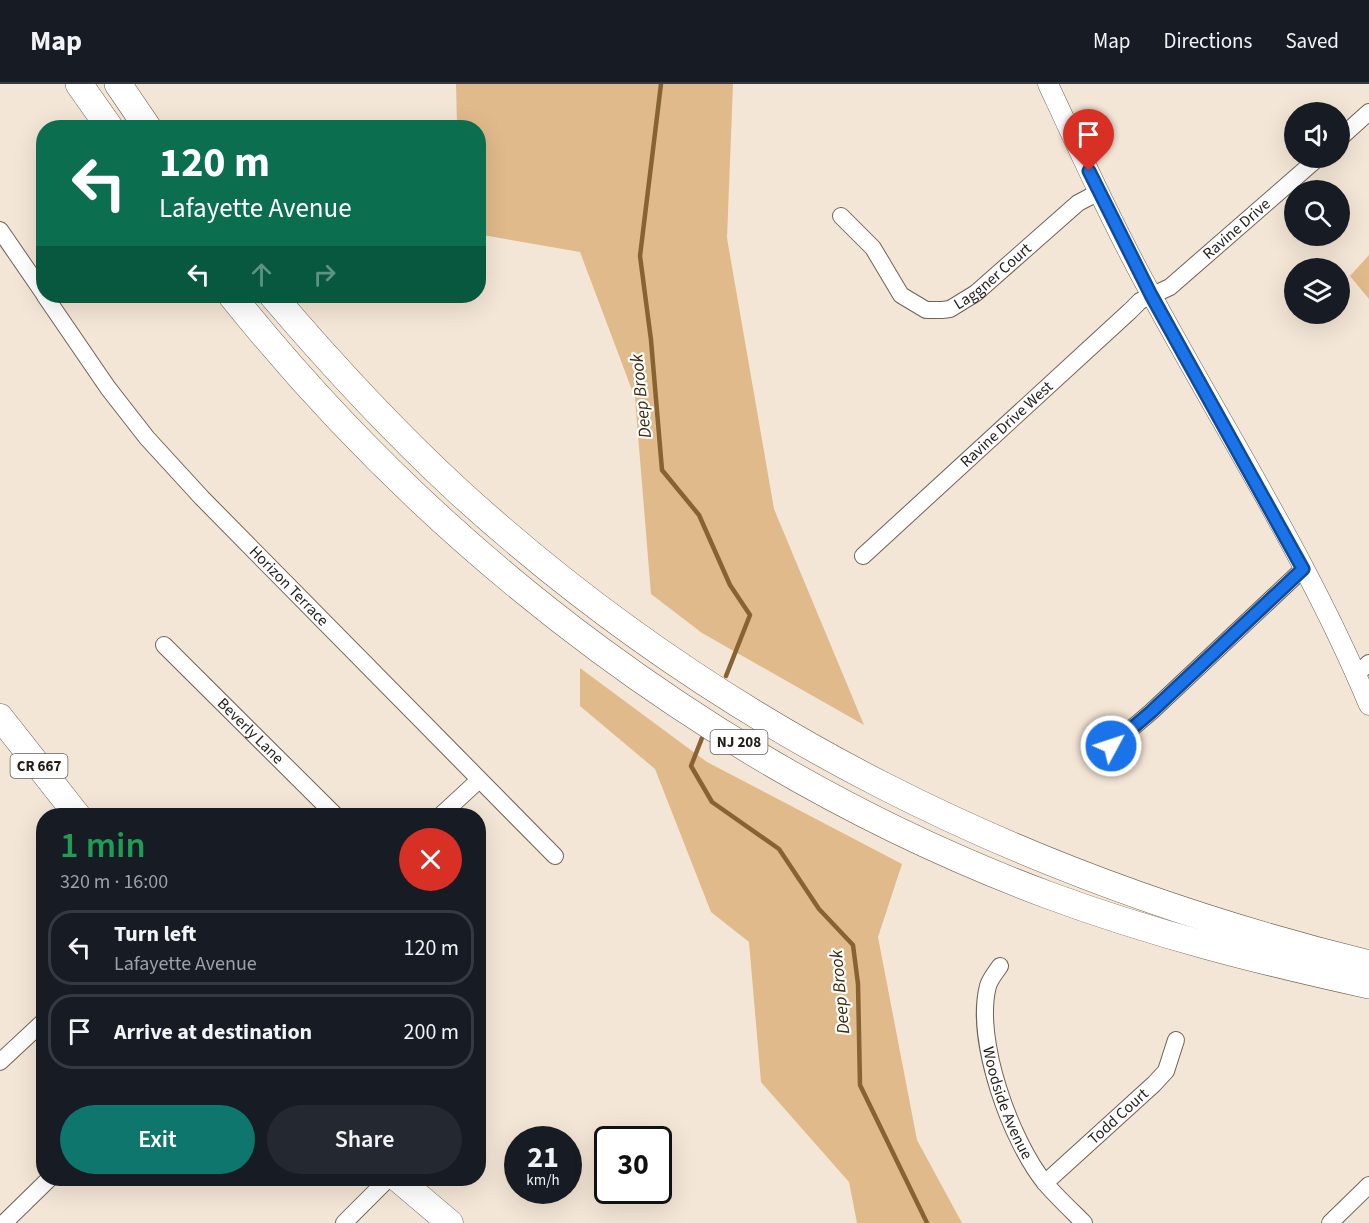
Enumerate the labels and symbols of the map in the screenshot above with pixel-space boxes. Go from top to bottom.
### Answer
pin [1063,109,1114,171]
street label: Ravine Drive [1198,193,1275,265]
street label: Laggner Court [950,238,1037,315]
water label: Deep Brook [624,352,658,439]
street label: Ravine Drive West [956,376,1058,472]
street label: Horizon Terrace [244,541,334,631]
street label: Beverly Lane [212,693,289,769]
position arrow [1079,714,1143,778]
road number: NJ 208 [710,730,768,754]
road number: CR 667 [10,754,68,778]
water label: Deep Brook [824,948,856,1035]
street label: Woodside Avenue [977,1045,1038,1163]
street label: Todd Court [1083,1083,1154,1150]
speed limit sign: 30 [594,1126,672,1204]

